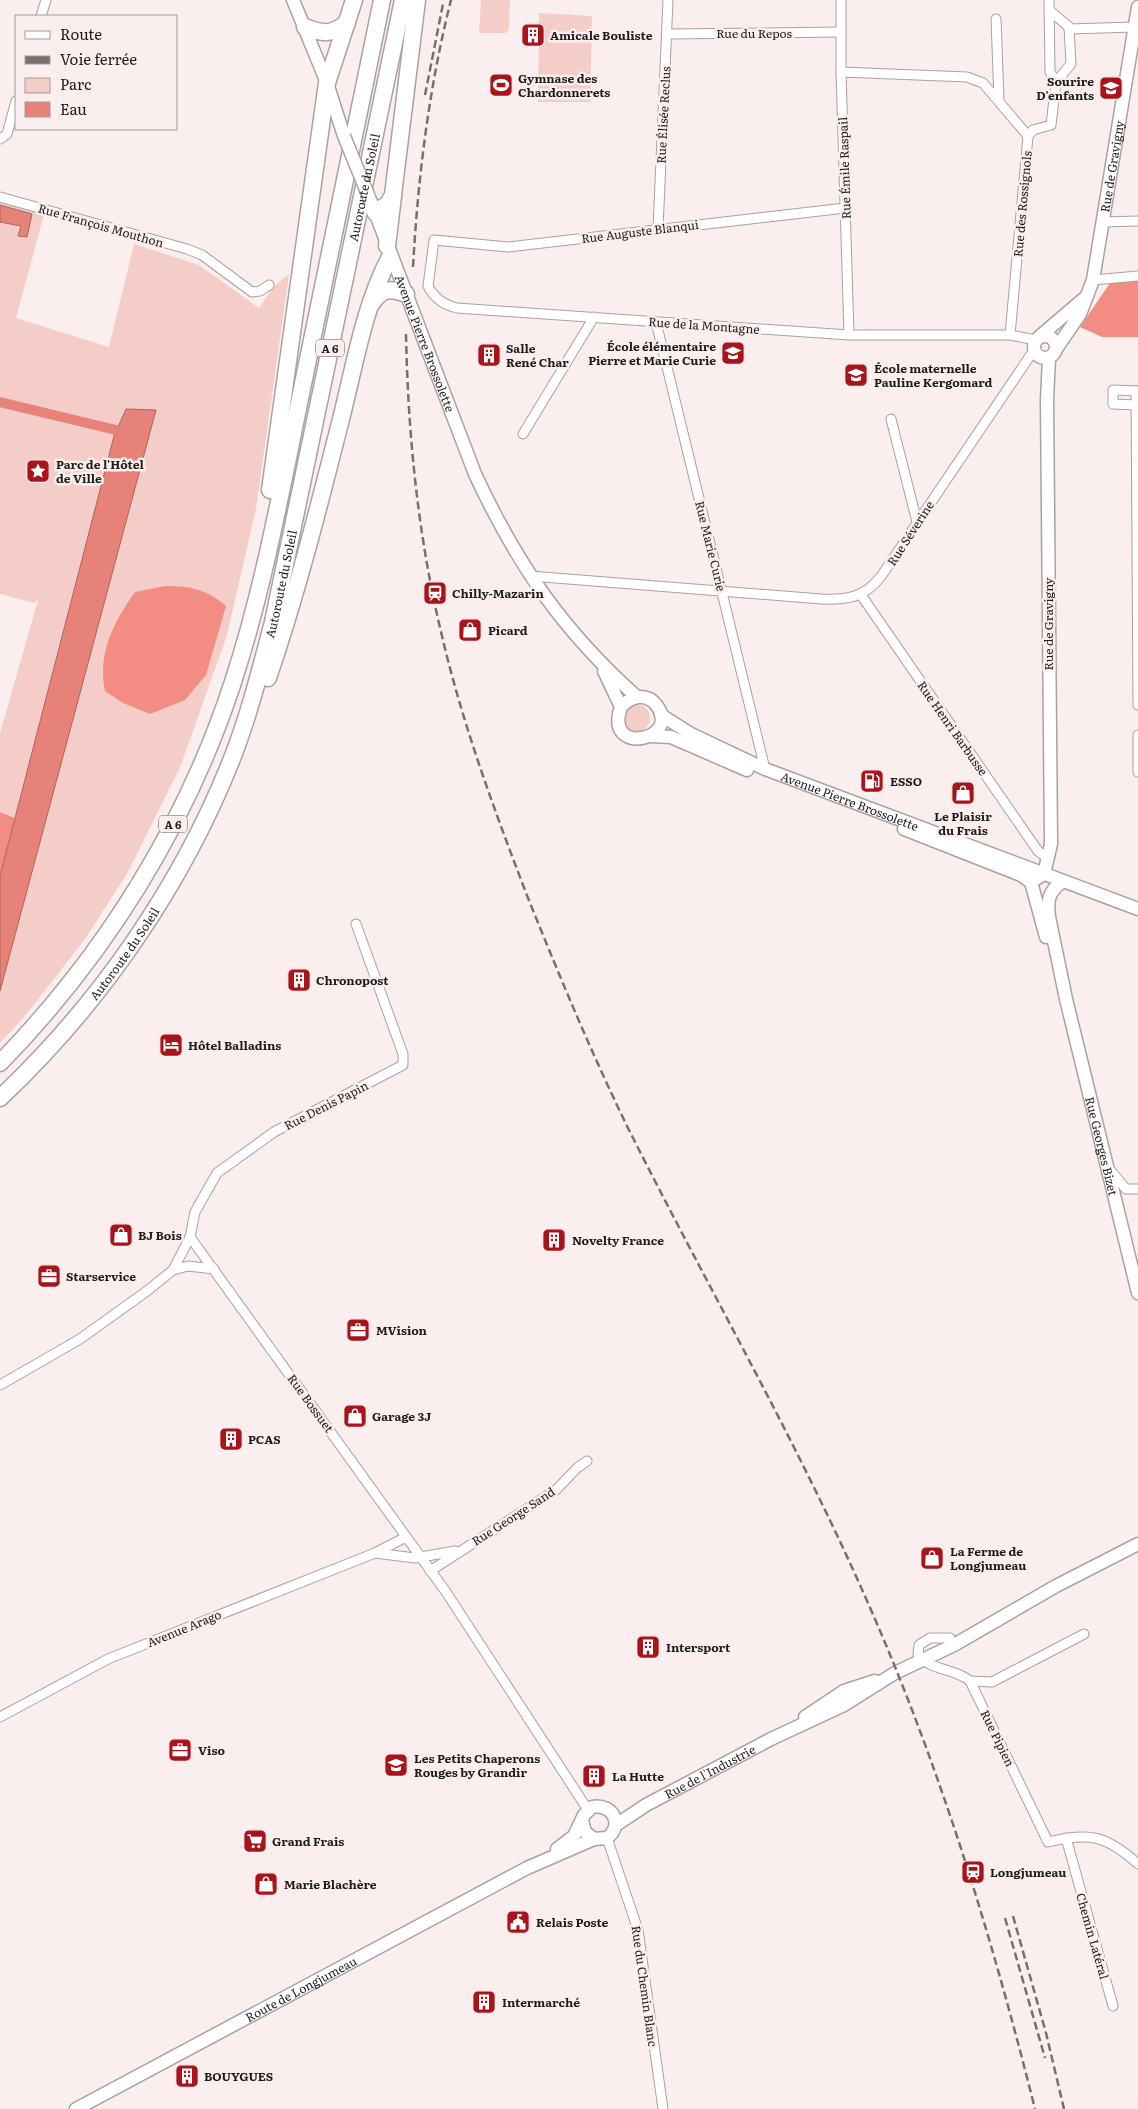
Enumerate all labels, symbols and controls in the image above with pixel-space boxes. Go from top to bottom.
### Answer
legend [15,15,178,130]
text: Route [60,22,102,45]
building icon: Amicale Bouliste [520,22,546,48]
street label: Rue du Repos [716,24,792,42]
place label: Amicale Bouliste [550,26,653,44]
text: Voie ferrée [60,47,137,70]
street label: Rue Élisée Reclus [651,65,675,164]
place label: Gymnase des Chardonnerets [518,69,610,101]
text: Parc [60,72,92,95]
sports icon: Gymnase des Chardonnerets [488,72,514,98]
place label: Sourire D'enfants [1036,72,1094,104]
school or university icon: Sourire D'enfants [1098,75,1124,101]
text: Eau [60,97,87,120]
street label: Rue Émile Raspail [833,117,855,219]
street label: Rue de Gravigny [1095,119,1128,214]
street label: Autoroute du Soleil [344,132,384,243]
street label: Rue des Rossignols [1008,150,1036,258]
street label: Rue François Mouthon [36,198,166,252]
street label: Rue Auguste Blanqui [580,215,700,247]
street label: Avenue Pierre Brossolette [391,272,459,415]
street label: Rue de la Montagne [648,312,760,338]
place label: École élémentaire Pierre et Marie Curie [588,337,716,369]
road number: A 6 [316,339,344,356]
place label: Salle René Char [506,339,569,371]
school or university icon: École élémentaire Pierre et Marie Curie [720,340,746,366]
building icon: Salle René Char [476,342,502,368]
place label: École maternelle Pauline Kergomard [874,359,993,391]
school or university icon: École maternelle Pauline Kergomard [843,362,869,388]
place label: Parc de l'Hôtel de Ville [56,455,144,487]
place icon: Parc de l'Hôtel de Ville [25,458,51,484]
street label: Rue Séverine [882,497,938,569]
street label: Rue Marie Curie [691,499,731,593]
street label: Autoroute du Soleil [260,528,301,640]
street label: Rue de Gravigny [1039,577,1057,670]
station icon: Chilly-Mazarin [422,580,448,606]
place label: Chilly-Mazarin [452,584,544,602]
shop icon: Picard [457,617,483,643]
place label: Picard [488,621,528,639]
street label: Rue Henri Barbusse [914,677,992,779]
street label: Avenue Pierre Brossolette [778,767,921,835]
fuel station icon: ESSO [859,768,885,794]
place label: ESSO [890,772,922,790]
shop icon: Le Plaisir du Frais [950,780,976,806]
place label: Le Plaisir du Frais [934,807,992,839]
road number: A 6 [159,816,187,832]
street label: Autoroute du Soleil [85,904,163,1004]
building icon: Chronopost [286,967,312,993]
place label: Chronopost [316,971,389,989]
hotel icon: Hôtel Balladins [158,1032,184,1058]
place label: Hôtel Balladins [188,1036,281,1054]
street label: Rue Denis Papin [281,1076,371,1134]
street label: Rue Georges Bizet [1081,1095,1123,1197]
shop icon: BJ Bois [108,1222,134,1248]
place label: BJ Bois [138,1226,182,1244]
building icon: Novelty France [541,1227,567,1253]
place label: Novelty France [572,1231,664,1249]
office icon: Starservice [36,1263,62,1289]
place label: Starservice [66,1267,136,1285]
office icon: MVision [345,1317,371,1343]
place label: MVision [376,1321,428,1339]
street label: Rue Bossuet [284,1370,338,1436]
shop icon: Garage 3J [342,1403,368,1429]
place label: Garage 3J [372,1407,431,1425]
building icon: PCAS [218,1426,244,1452]
place label: PCAS [248,1430,281,1448]
street label: Rue George Sand [468,1482,559,1550]
place label: La Ferme de Longjumeau [950,1542,1026,1574]
shop icon: La Ferme de Longjumeau [919,1545,945,1571]
street label: Avenue Arago [144,1605,224,1651]
building icon: Intersport [635,1634,661,1660]
place label: Intersport [666,1638,731,1656]
street label: Rue Pipien [977,1707,1019,1769]
office icon: Viso [167,1737,193,1763]
street label: Rue de l'Industrie [661,1740,758,1803]
place label: Viso [198,1741,225,1759]
place label: Les Petits Chaperons Rouges by Grandir [414,1749,540,1781]
school or university icon: Les Petits Chaperons Rouges by Grandir [383,1752,409,1778]
building icon: La Hutte [581,1763,607,1789]
place label: La Hutte [612,1767,664,1785]
supermarket icon: Grand Frais [242,1828,268,1854]
place label: Grand Frais [272,1832,344,1850]
station icon: Longjumeau [960,1859,986,1885]
place label: Longjumeau [990,1863,1066,1881]
shop icon: Marie Blachère [253,1871,279,1897]
place label: Marie Blachère [284,1875,377,1893]
street label: Chemin Latéral [1072,1891,1114,1981]
public building icon: Relais Poste [505,1909,531,1935]
place label: Relais Poste [536,1913,609,1931]
street label: Rue du Chemin Blanc [628,1924,662,2048]
street label: Route de Longjumeau [242,1951,360,2026]
building icon: Intermarché [471,1989,497,2015]
place label: Intermarché [502,1993,580,2011]
building icon: BOUYGUES [174,2063,200,2089]
place label: BOUYGUES [204,2067,273,2085]

